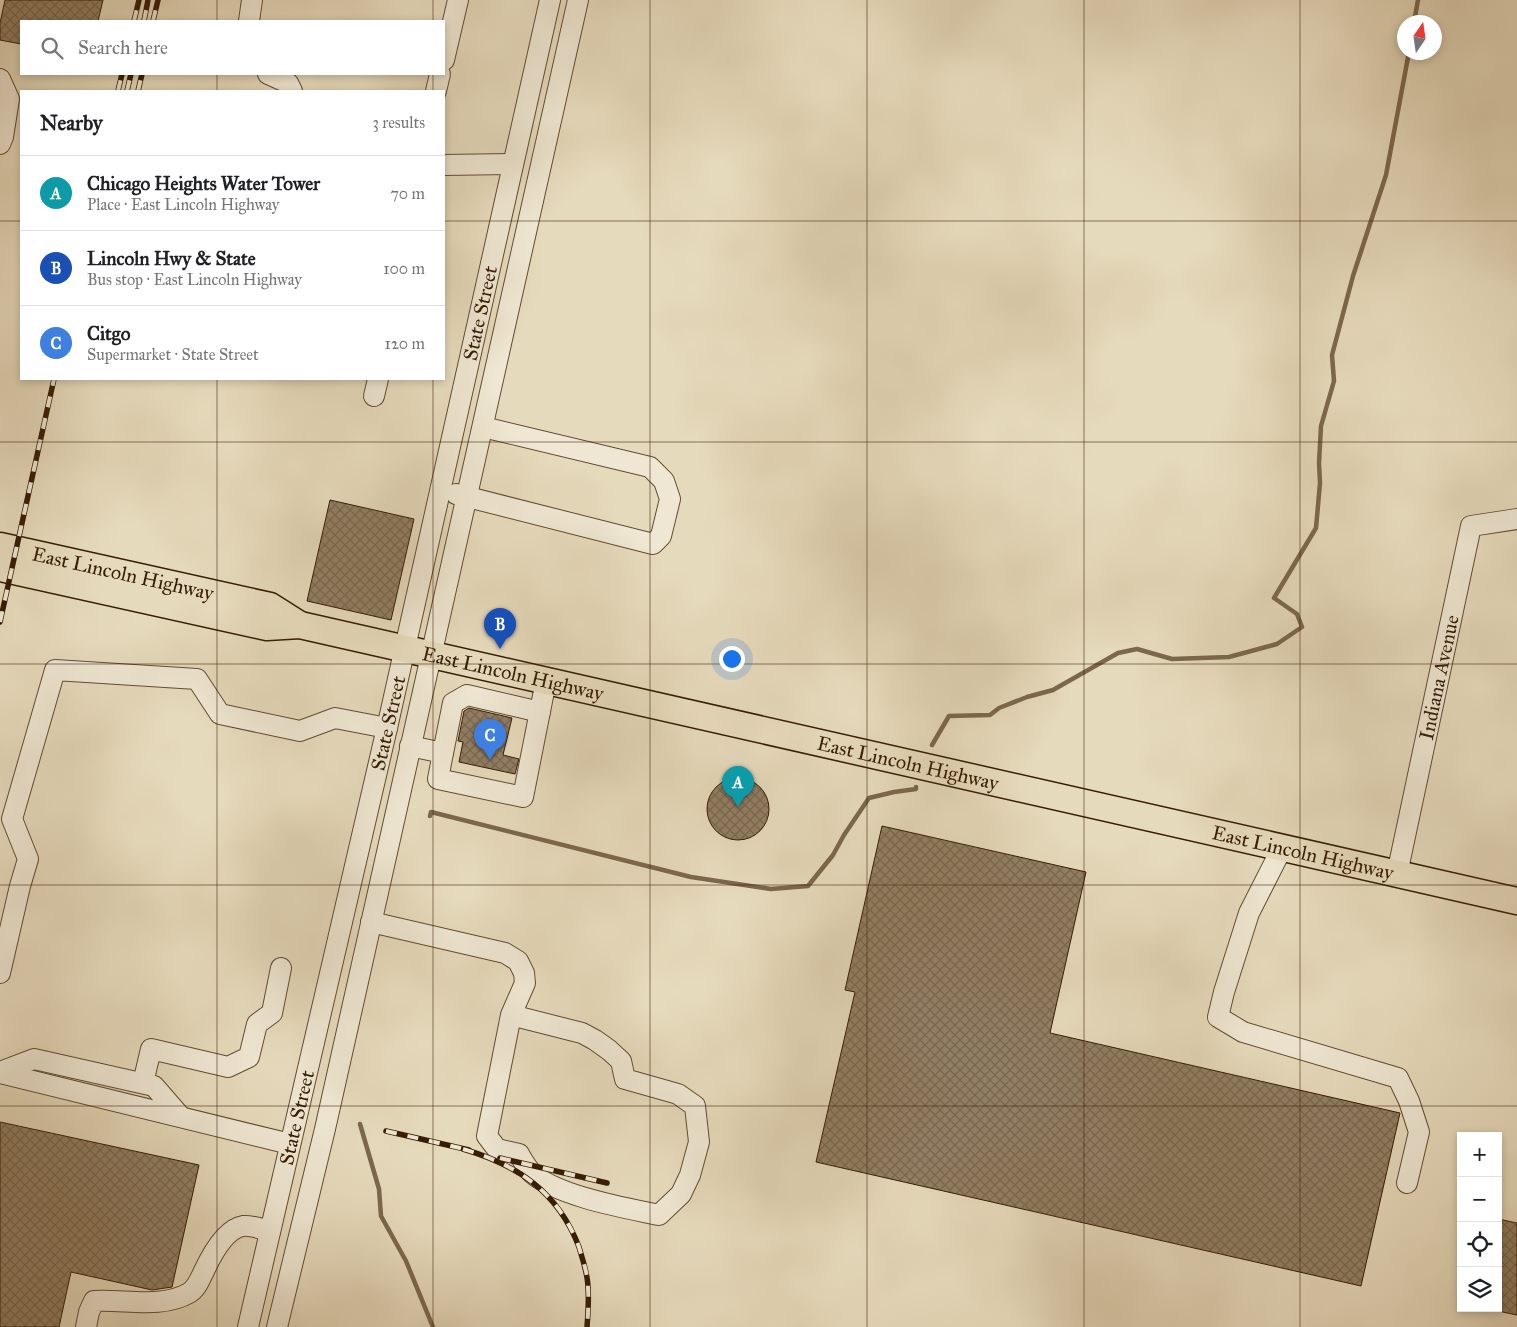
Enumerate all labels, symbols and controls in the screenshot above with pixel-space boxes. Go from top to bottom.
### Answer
north arrow [1397,15,1442,60]
search box [20,20,445,75]
icon: search [38,34,66,62]
text: Search here [78,36,168,59]
text: Nearby [40,110,103,136]
text: 3 results [372,113,425,132]
text: Chicago Heights Water Tower [87,172,320,195]
text: A [51,184,61,203]
text: 70 m [390,184,425,203]
text: Place · East Lincoln Highway [87,195,279,214]
text: Lincoln Hwy & State [87,247,256,270]
text: B [51,259,61,278]
text: 100 m [383,259,425,278]
street label: State Street [458,263,502,363]
text: Bus stop · East Lincoln Highway [87,270,302,289]
text: Citgo [87,322,130,345]
text: C [51,334,61,353]
text: 120 m [385,334,425,353]
text: Supermarket · State Street [87,345,259,364]
street label: East Lincoln Highway [30,542,217,605]
pin: B [484,608,516,649]
street label: Indiana Avenue [1414,613,1464,742]
street label: East Lincoln Highway [420,641,607,706]
your location [719,646,745,672]
street label: State Street [366,673,410,773]
pin: C [474,719,506,760]
street label: East Lincoln Highway [815,731,1002,795]
pin: A [722,766,754,807]
street label: East Lincoln Highway [1210,820,1397,885]
street label: State Street [274,1068,319,1167]
map controls [1457,1132,1502,1312]
button: + [1457,1132,1502,1177]
button: − [1457,1177,1502,1222]
button: locate [1457,1222,1502,1267]
button: layers [1457,1267,1502,1312]

